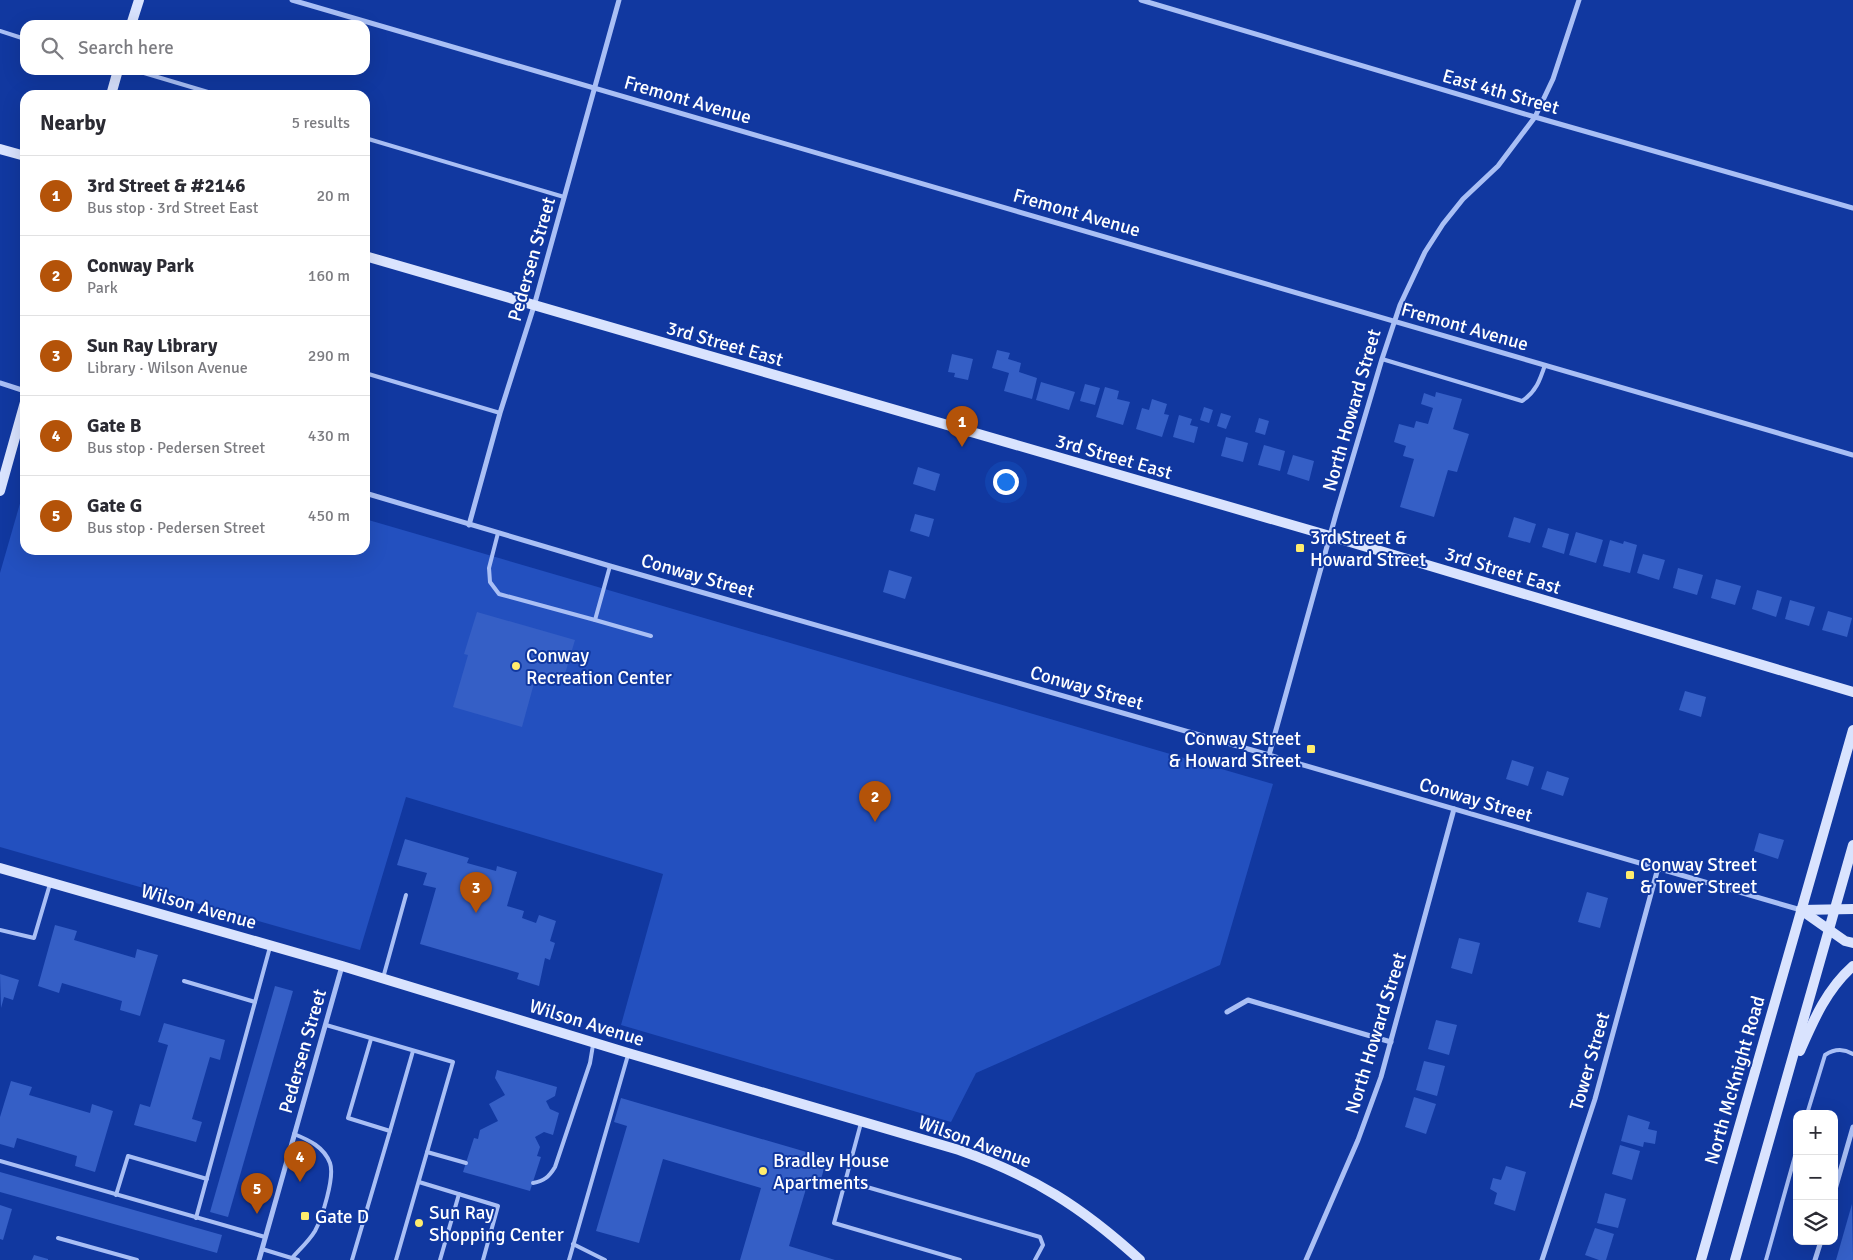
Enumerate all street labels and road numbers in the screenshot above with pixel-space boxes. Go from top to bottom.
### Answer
street label: East 4th Street [1440,64,1562,120]
street label: Fremont Avenue [621,70,754,130]
street label: Fremont Avenue [1010,183,1143,243]
street label: Pedersen Street [503,194,561,324]
street label: Fremont Avenue [1398,297,1531,357]
street label: 3rd Street East [664,316,786,372]
street label: North Howard Street [1317,326,1387,494]
street label: 3rd Street East [1053,429,1175,485]
street label: 3rd Street East [1442,542,1564,600]
street label: Conway Street [638,548,757,604]
street label: Conway Street [1027,660,1146,716]
street label: Conway Street [1416,772,1535,828]
street label: Wilson Avenue [138,879,259,935]
street label: North Howard Street [1340,949,1412,1117]
street label: Pedersen Street [274,986,332,1116]
street label: North McKnight Road [1699,993,1771,1167]
street label: Wilson Avenue [526,994,647,1052]
street label: Tower Street [1564,1009,1616,1113]
street label: Wilson Avenue [915,1110,1035,1174]

